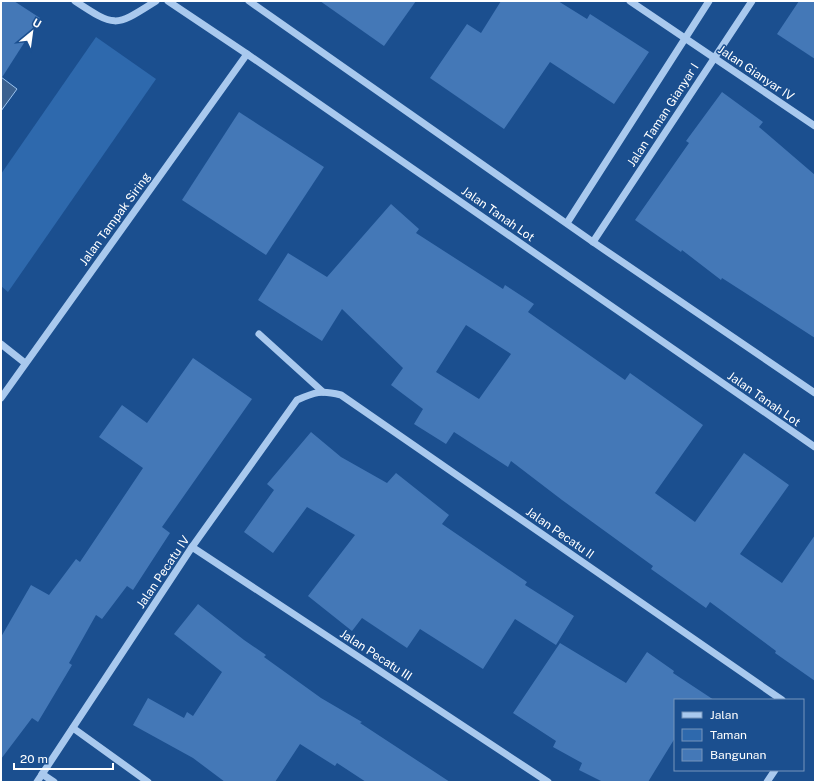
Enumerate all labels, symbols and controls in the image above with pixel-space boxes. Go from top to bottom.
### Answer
north arrow [12,12,52,52]
text: U [30,16,43,30]
street label: Jalan Gianyar IV [715,42,797,104]
street label: Jalan Taman Gianyar I [624,61,702,169]
street label: Jalan Tampak Siring [77,170,153,268]
street label: Jalan Tanah Lot [459,184,537,244]
street label: Jalan Tanah Lot [725,369,803,429]
street label: Jalan Pecatu II [523,504,597,562]
street label: Jalan Pecatu IV [134,533,192,611]
street label: Jalan Pecatu III [337,626,415,684]
legend [674,699,804,771]
text: Jalan [710,708,739,722]
text: Taman [710,728,747,742]
scale bar [14,745,113,771]
text: Bangunan [710,748,766,762]
text: 20 m [20,752,48,766]

